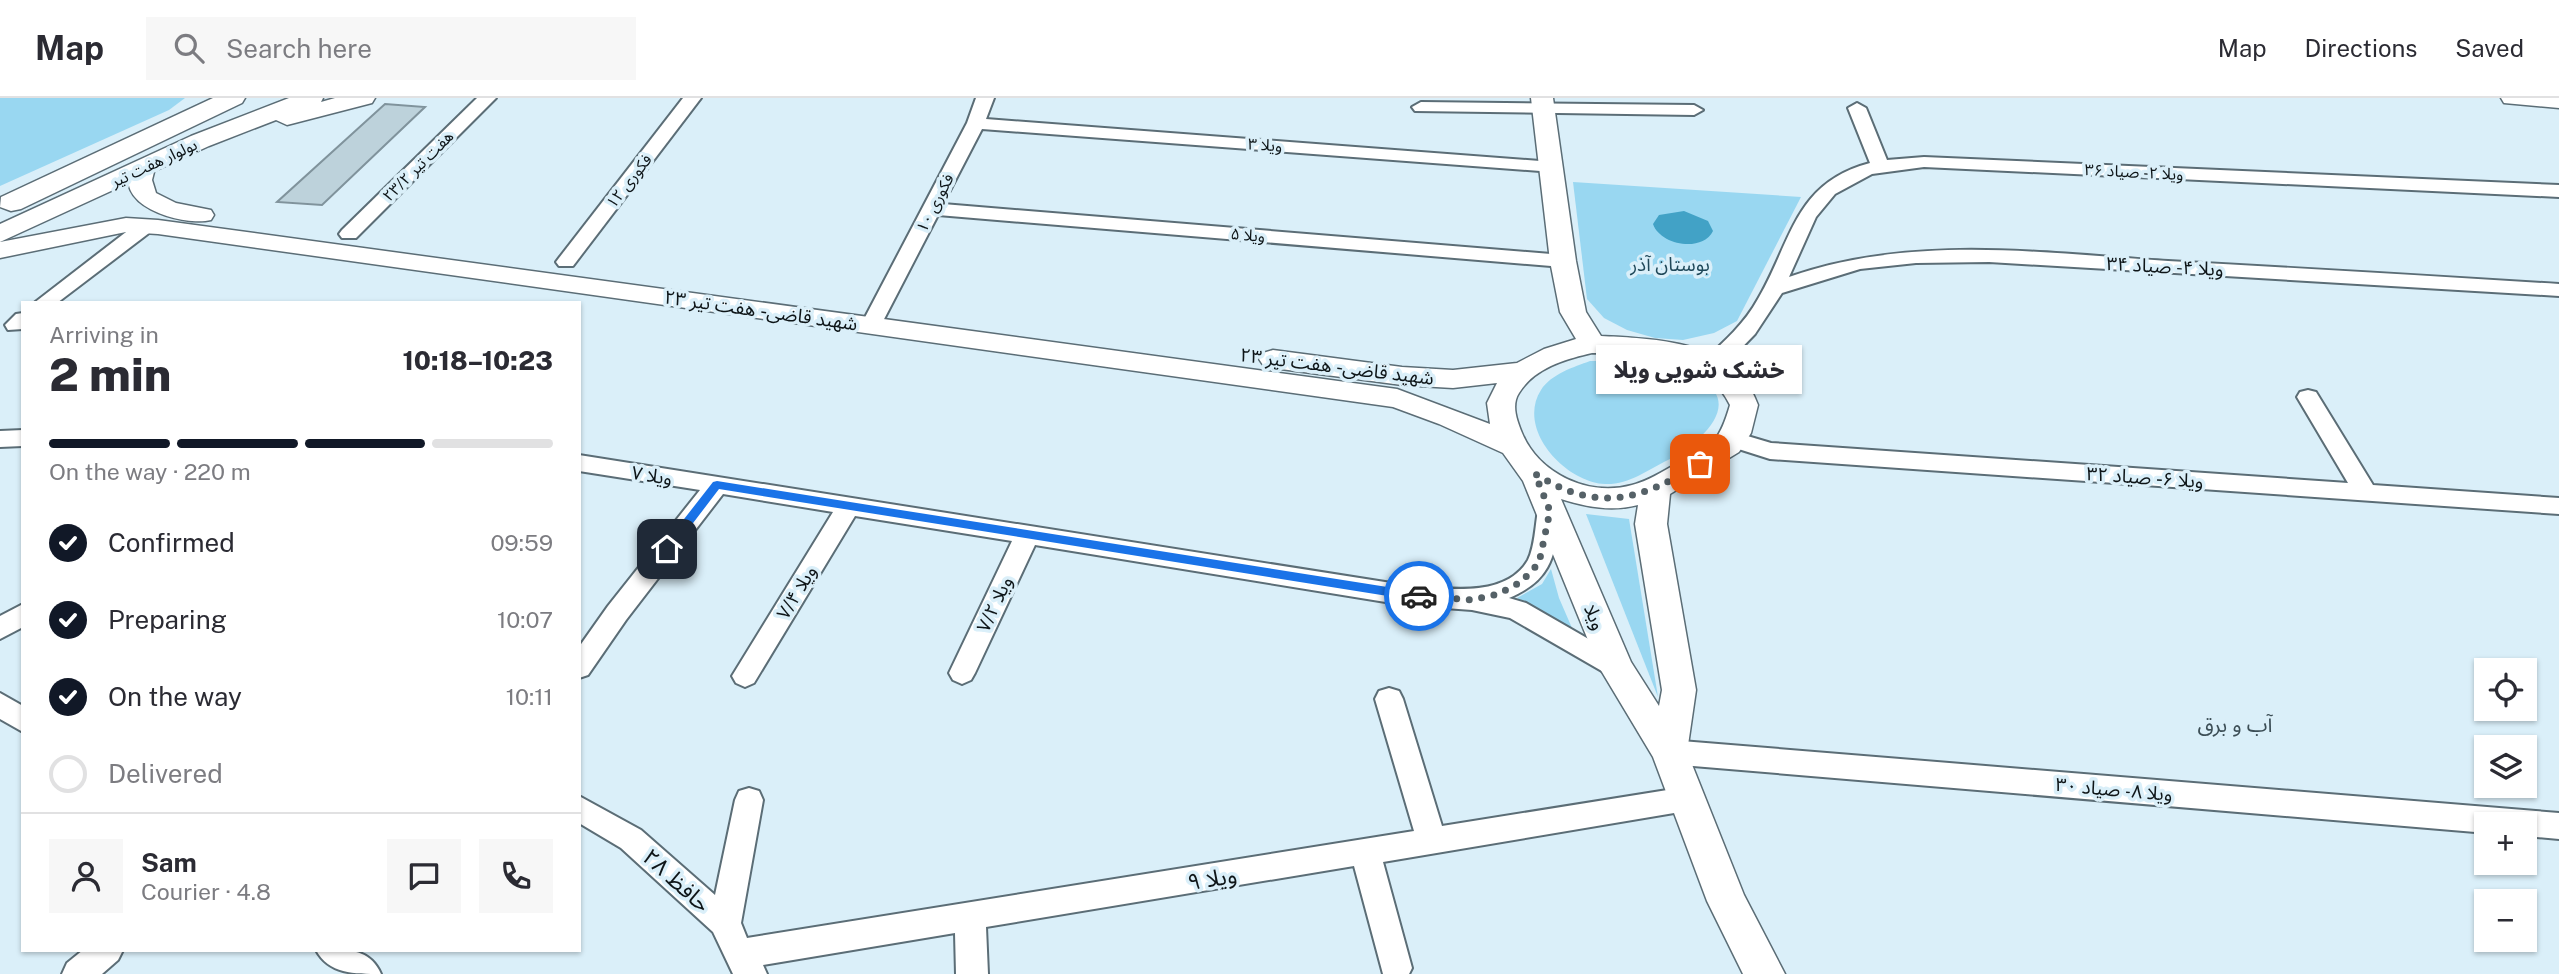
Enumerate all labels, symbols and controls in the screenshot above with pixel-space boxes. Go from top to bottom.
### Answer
search box [146,17,636,80]
text: Map [35,29,104,67]
icon: search [170,29,208,67]
text: Search here [226,33,372,64]
text: Map [2218,34,2267,62]
text: Directions [2305,34,2417,62]
text: Saved [2455,34,2524,62]
street label: هفت تیر ۲۳/۲ [379,127,457,205]
street label: ویلا ۳ [1247,134,1283,156]
street label: بولوار هفت تیر [107,135,200,192]
street label: فکوری ۱۲ [602,150,656,212]
street label: ویلا ۲ - صیاد ۳۶ [2084,160,2184,184]
street label: فکوری ۱۰ [912,171,958,235]
street label: ویلا ۵ [1230,224,1266,246]
street label: ویلا ۴ - صیاد ۳۴ [2106,252,2224,281]
park label: بوستان آذر [1629,253,1710,276]
street label: شهید قاضی - هفت تیر ۲۳ [663,286,859,335]
text: Arriving in [49,321,159,348]
street label: شهید قاضی - هفت تیر ۲۳ [1239,343,1435,390]
text: 10:18–10:23 [402,345,553,376]
callout: خشک شویی ویلا [1597,345,1803,394]
text: 2 min [49,347,171,401]
text: خشک شویی ویلا [1613,356,1785,383]
pin [1670,434,1730,494]
icon: bag [1681,445,1719,483]
text: On the way · 220 m [49,458,251,485]
street label: ویلا ۷ [630,461,674,490]
street label: ویلا ۶ - صیاد ۳۲ [2086,462,2204,493]
pin [637,519,697,579]
icon: check [49,524,87,562]
text: Confirmed [108,527,235,558]
text: 09:59 [490,529,553,556]
icon: home [648,530,686,568]
street label: ویلا ۷/۴ [771,561,821,623]
courier [1384,561,1454,631]
street label: ویلا ۷/۲ [972,573,1017,636]
icon: car [1400,577,1438,615]
icon: check [49,601,87,639]
street label: ویلا [1579,601,1610,633]
text: Preparing [108,604,227,635]
text: 10:07 [497,606,553,633]
map controls [2474,658,2537,952]
button: locate [2474,658,2537,721]
icon: check [49,678,87,716]
text: On the way [108,681,242,712]
text: 10:11 [506,683,553,710]
district label: آب و برق [2198,712,2273,737]
button: layers [2474,735,2537,798]
text: Delivered [108,758,223,789]
street label: ویلا ۸ - صیاد ۳۰ [2054,773,2173,806]
button: + [2474,812,2537,875]
button: person [49,839,123,913]
button: chat [387,839,461,913]
button: phone [479,839,553,913]
street label: حافظ ۲۸ [638,843,716,917]
text: Sam [141,847,197,878]
street label: ویلا ۹ [1185,861,1239,896]
text: Courier · 4.8 [141,878,271,905]
button: − [2474,889,2537,952]

